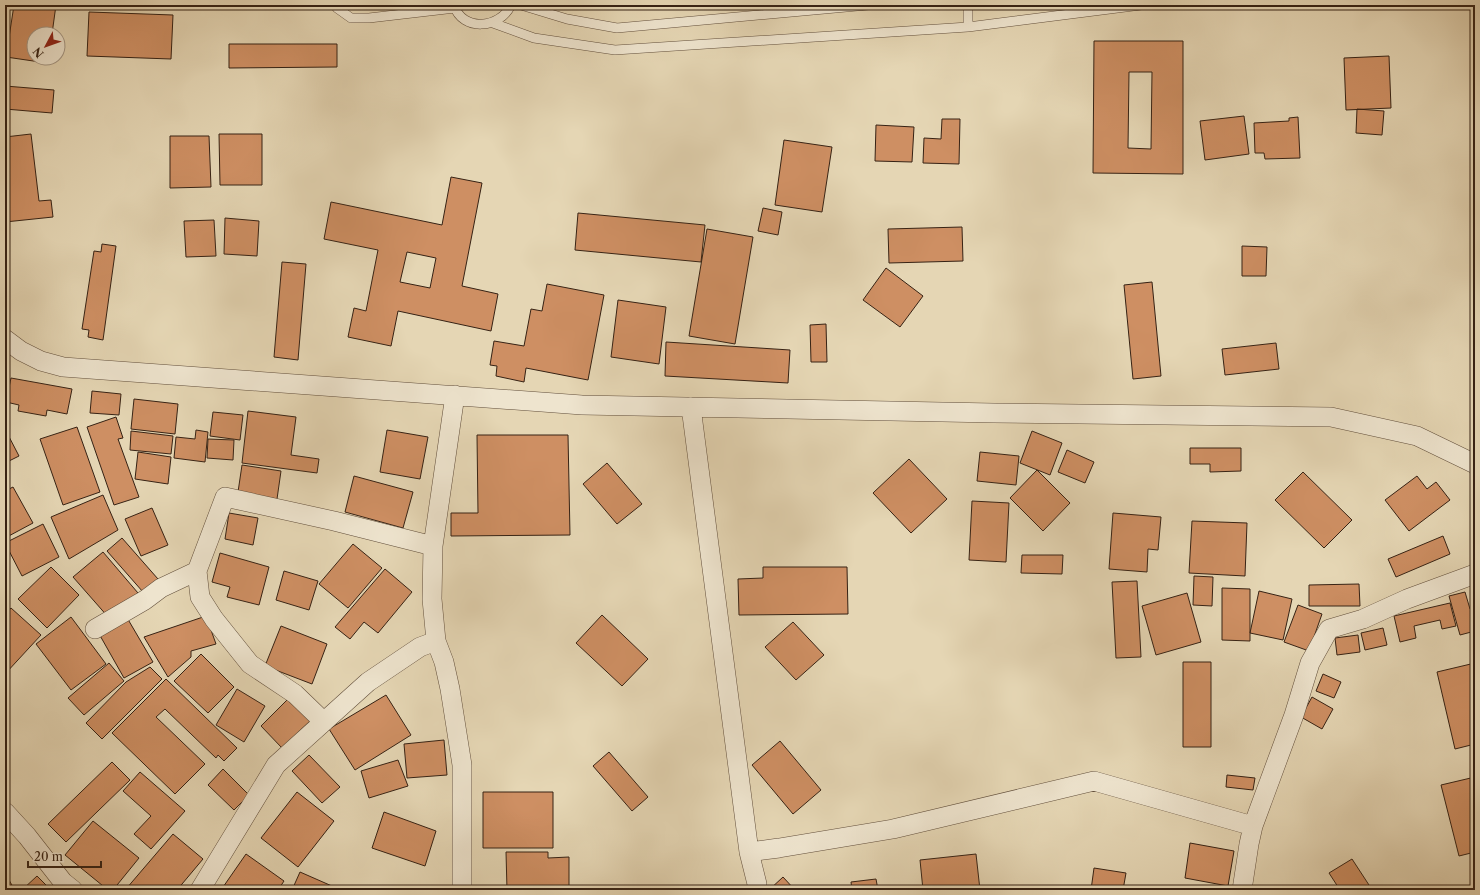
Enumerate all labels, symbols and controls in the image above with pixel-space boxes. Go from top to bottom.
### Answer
north arrow [26,26,66,66]
text: N [30,44,47,61]
scale bar [28,843,101,869]
text: 20 m [34,849,63,864]

